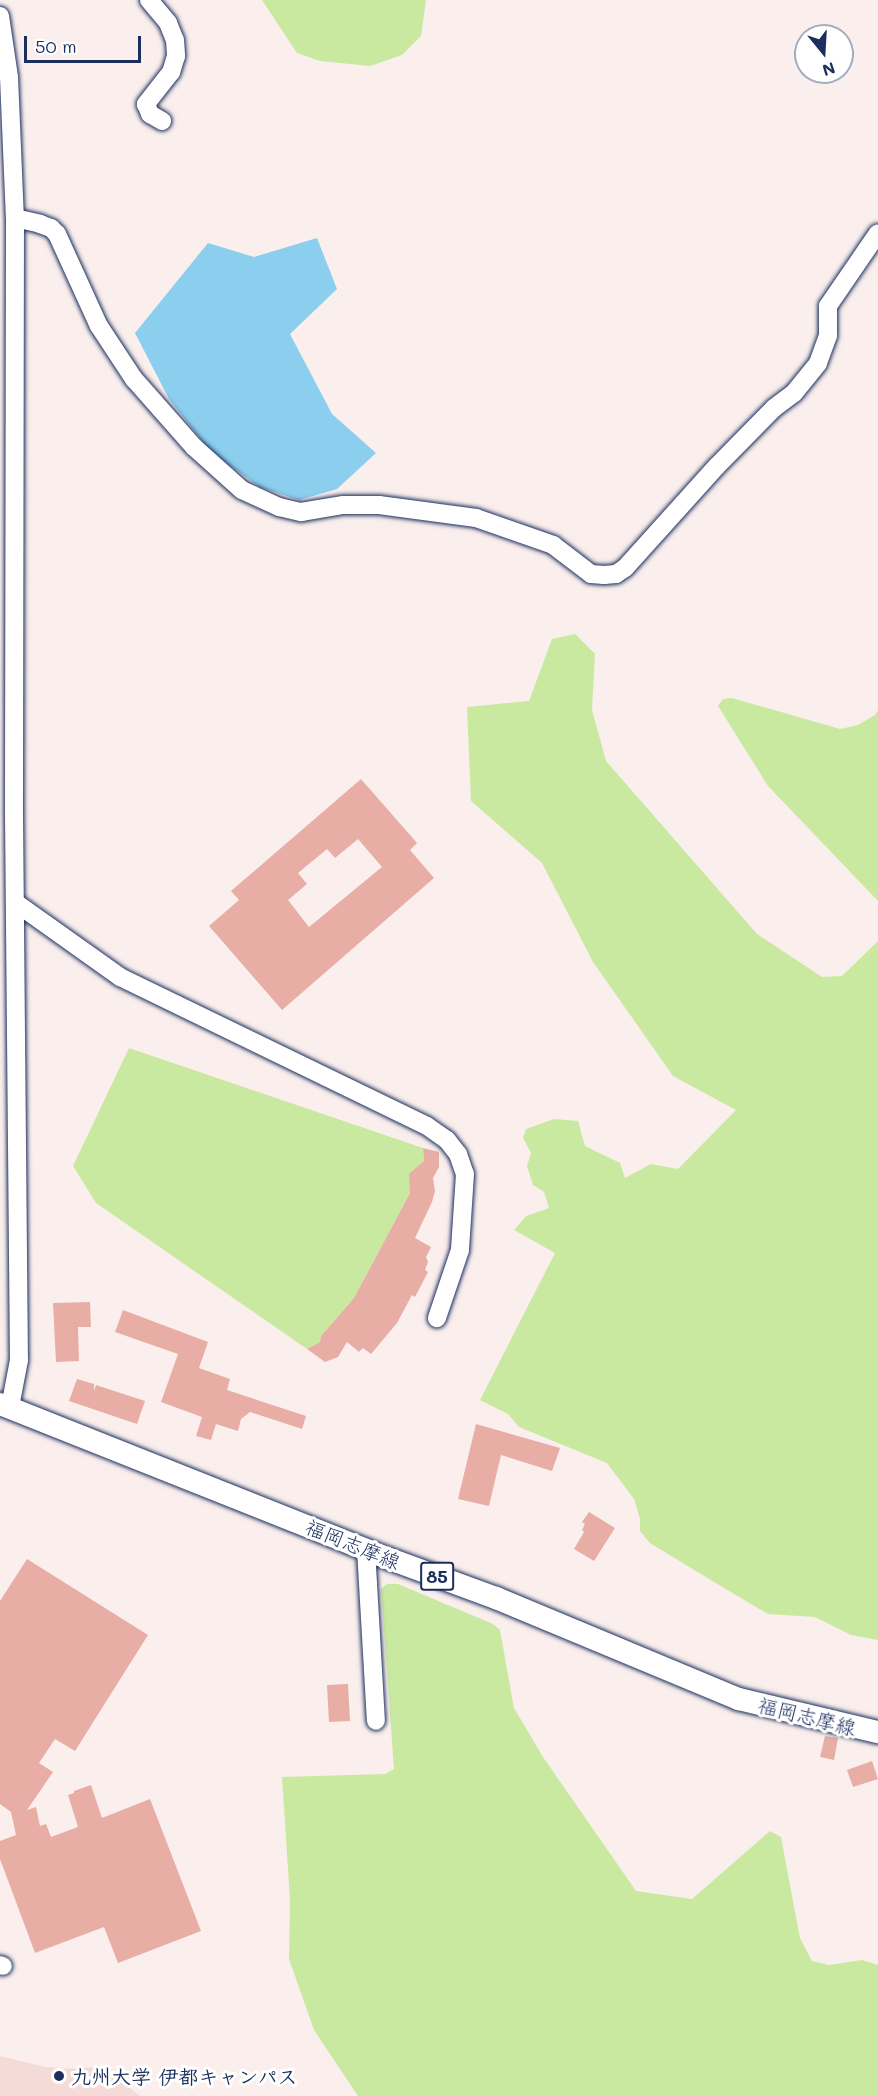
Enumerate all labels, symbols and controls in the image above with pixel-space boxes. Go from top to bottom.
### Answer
scale bar [27,24,144,62]
north arrow [794,24,854,84]
text: 50 m [35,34,77,58]
text: N [820,58,838,82]
street label: 福岡志摩線 [302,1514,404,1574]
road number: 85 [419,1561,455,1591]
street label: 福岡志摩線 [756,1692,858,1740]
place label: 九州大学 伊都キャンパス [71,2064,298,2088]
marker: 九州大学 伊都キャンパス [52,2069,66,2083]

